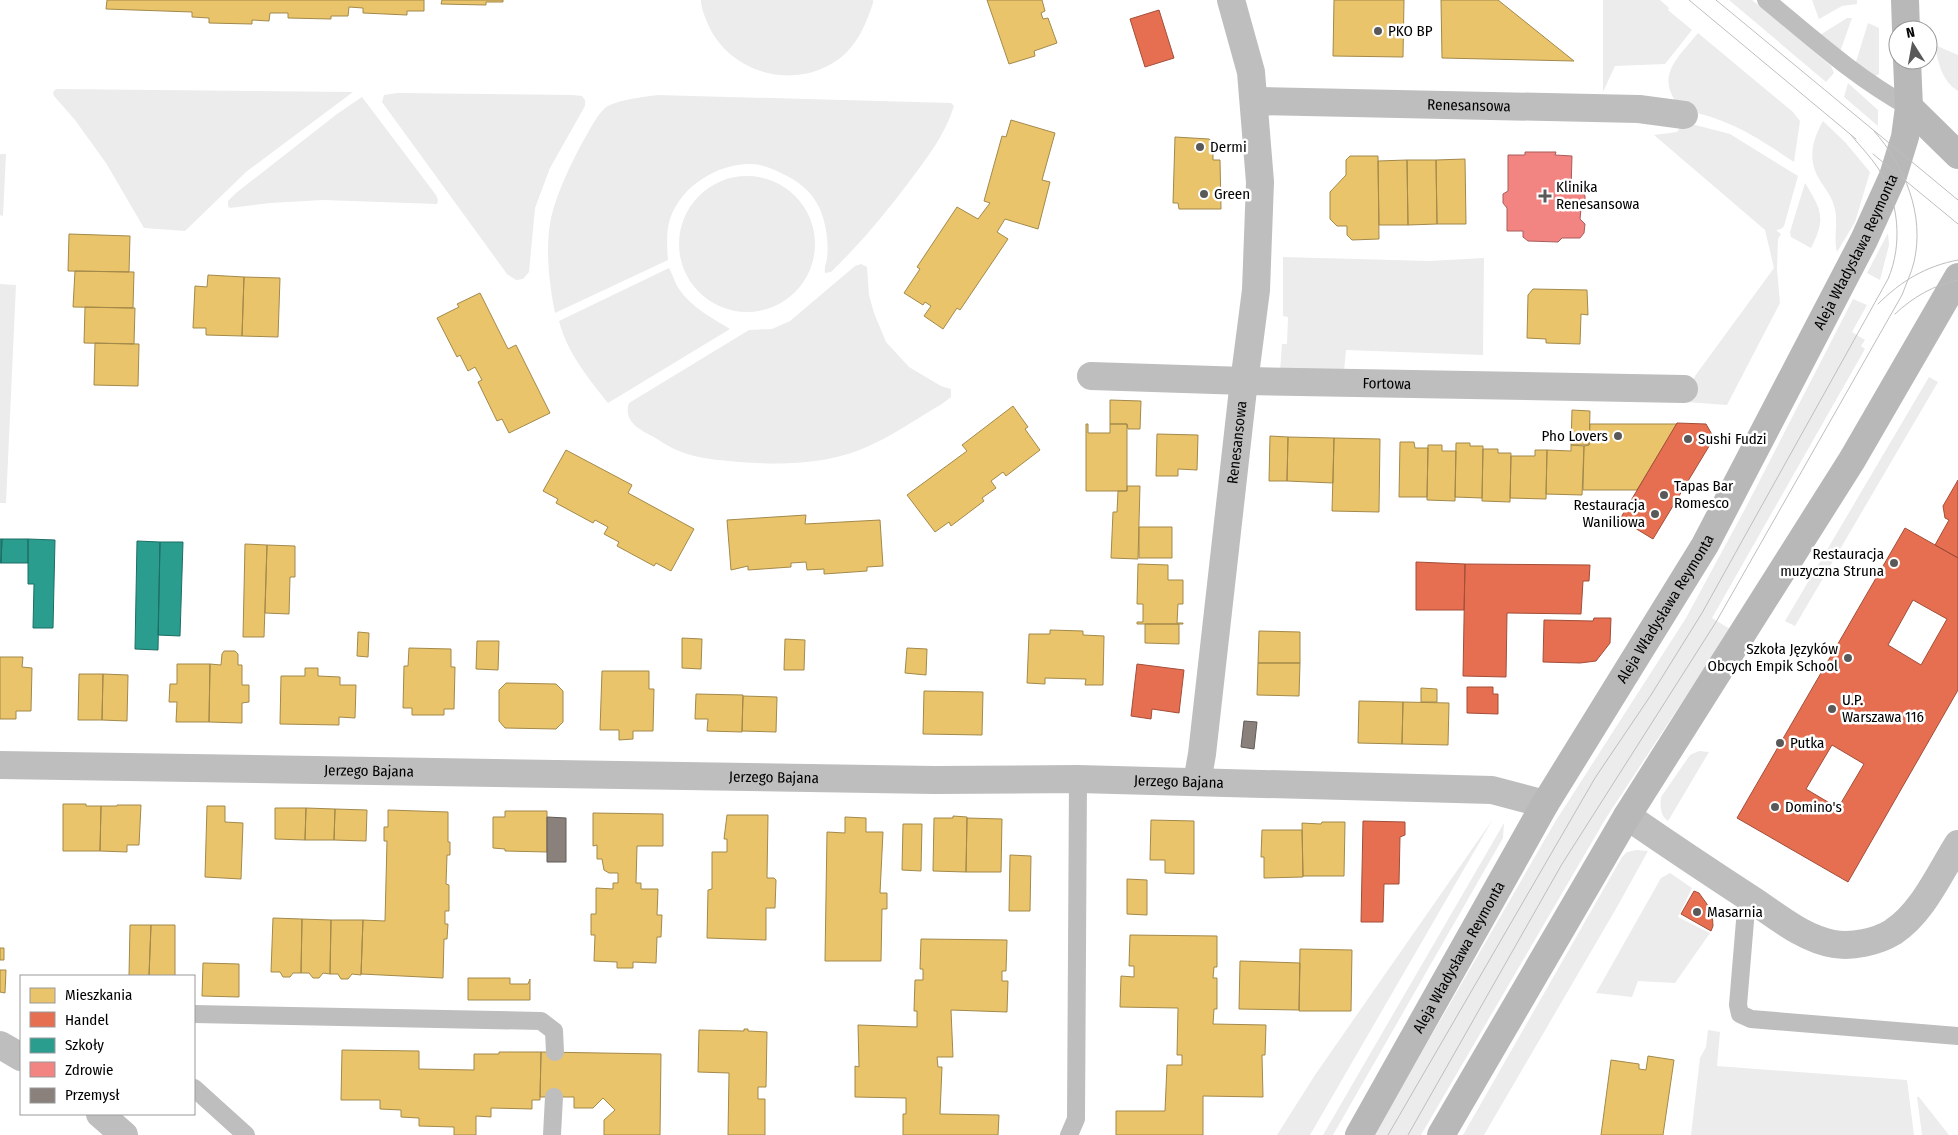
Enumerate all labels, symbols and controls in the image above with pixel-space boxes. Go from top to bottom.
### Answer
north arrow [1888,20,1938,70]
place label: PKO BP [1388,22,1433,40]
text: N [1905,24,1916,42]
marker: PKO BP [1372,25,1384,37]
street label: Renesansowa [1427,96,1511,115]
place label: Dermi [1210,138,1247,156]
marker: Dermi [1194,141,1206,153]
street label: Aleja Władysława Reymonta [1810,171,1902,333]
place label: Klinika Renesansowa [1556,178,1640,213]
place label: Green [1214,185,1250,203]
marker: Green [1198,188,1210,200]
marker: Klinika Renesansowa [1538,189,1552,203]
street label: Fortowa [1362,374,1411,393]
street label: Renesansowa [1223,400,1251,485]
place label: Pho Lovers [1542,427,1608,445]
marker: Pho Lovers [1612,430,1624,442]
place label: Sushi Fudzi [1698,430,1767,448]
marker: Sushi Fudzi [1682,433,1694,445]
place label: Tapas Bar Romesco [1674,477,1734,512]
marker: Tapas Bar Romesco [1658,489,1670,501]
place label: Restauracja Waniliowa [1574,496,1645,531]
marker: Restauracja Waniliowa [1649,508,1661,520]
street label: Aleja Władysława Reymonta [1613,532,1718,686]
place label: Restauracja muzyczna Struna [1780,545,1884,580]
marker: Restauracja muzyczna Struna [1888,557,1900,569]
place label: Szkoła Języków Obcych Empik School [1707,640,1838,675]
marker: Szkoła Języków Obcych Empik School [1842,652,1854,664]
place label: U.P. Warszawa 116 [1842,691,1924,726]
marker: U.P. Warszawa 116 [1826,703,1838,715]
place label: Putka [1790,734,1824,752]
marker: Putka [1774,737,1786,749]
street label: Jerzego Bajana [324,761,414,781]
street label: Jerzego Bajana [729,768,819,787]
street label: Jerzego Bajana [1134,771,1224,792]
place label: Domino's [1785,798,1842,816]
marker: Domino's [1769,801,1781,813]
street label: Aleja Władysława Reymonta [1409,878,1509,1036]
place label: Masarnia [1707,903,1763,921]
marker: Masarnia [1691,906,1703,918]
legend [20,975,195,1115]
text: Mieszkania [65,986,132,1004]
text: Handel [65,1011,109,1029]
text: Szkoły [65,1036,104,1054]
text: Zdrowie [65,1061,114,1079]
text: Przemysł [65,1086,120,1104]

